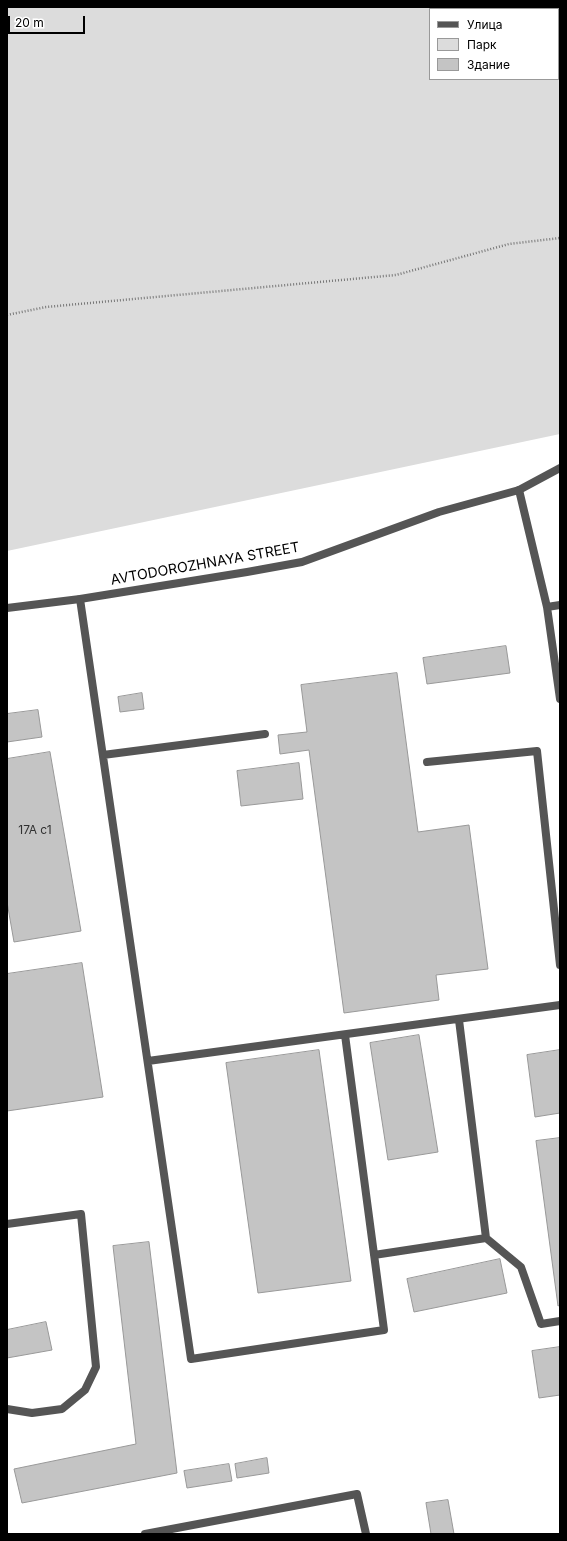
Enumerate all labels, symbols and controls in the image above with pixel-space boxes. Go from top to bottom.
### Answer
scale bar [10,8,87,34]
legend [429,8,559,80]
text: 20 m [15,15,44,30]
text: Улица [467,17,502,32]
text: Парк [467,37,497,52]
text: Здание [467,57,510,72]
street label: AVTODOROZHNAYA STREET [109,539,301,589]
house number: 17А с1 [18,823,52,837]

